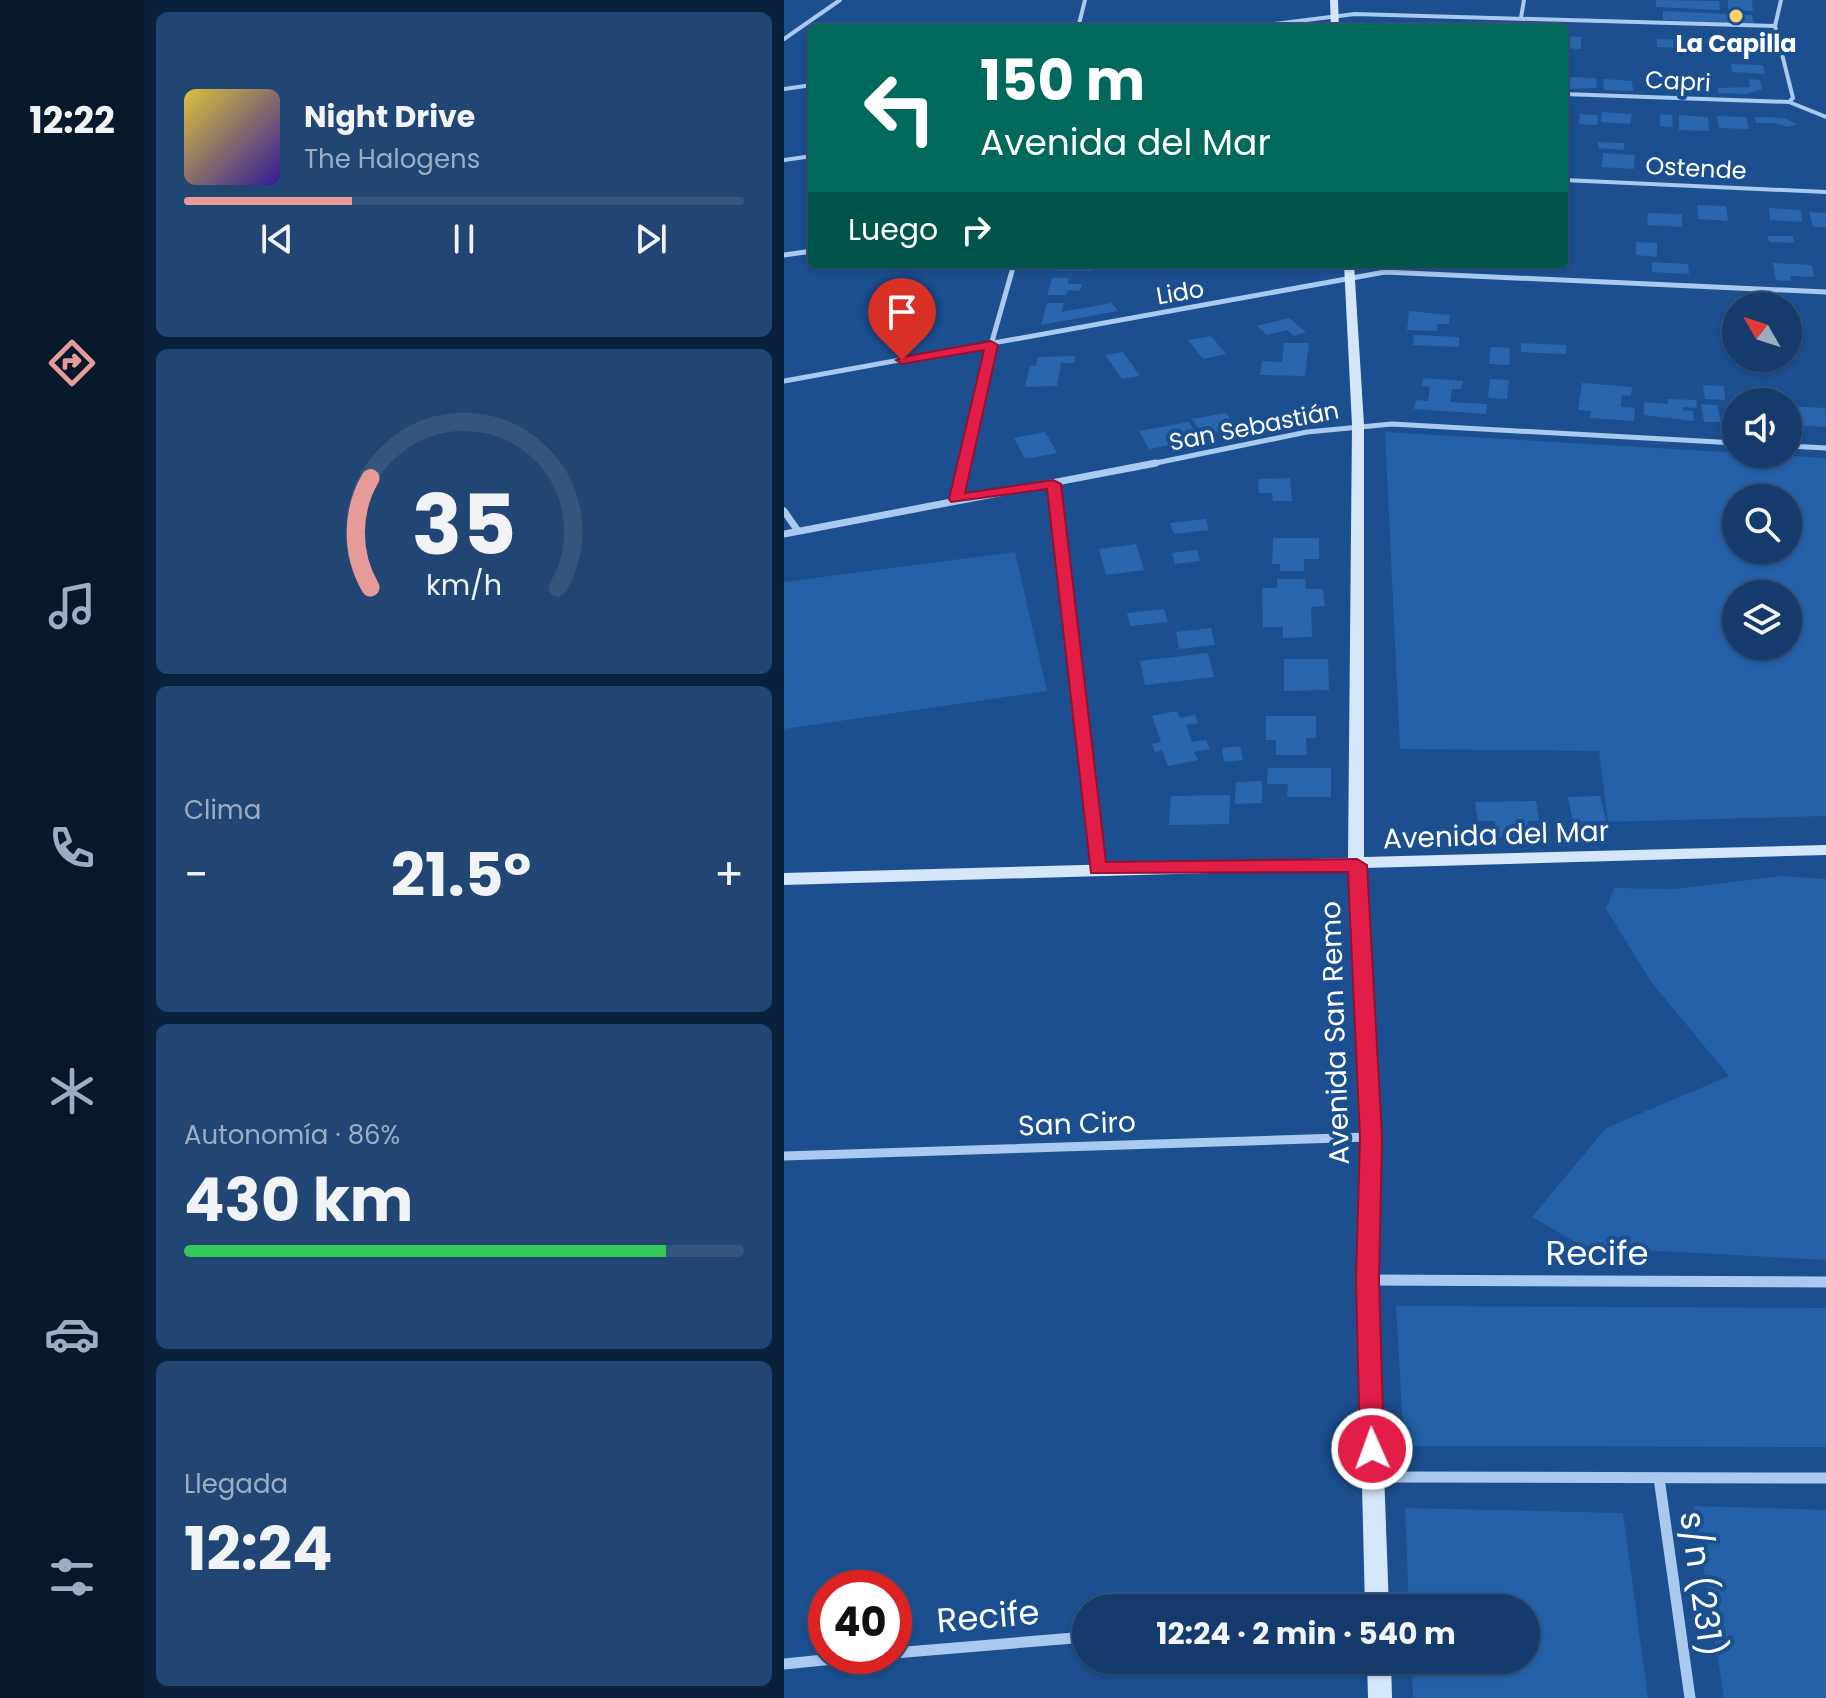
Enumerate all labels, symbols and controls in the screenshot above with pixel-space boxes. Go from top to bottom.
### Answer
marker: La Capilla [1727,7,1745,25]
place label: La Capilla [1675,27,1797,60]
text: 150 m [980,41,1145,120]
icon: left [848,56,952,160]
street label: Capri [1644,63,1712,99]
text: 12:22 [29,95,115,146]
text: Night Drive [304,95,475,138]
text: Avenida del Mar [980,117,1271,168]
text: The Halogens [304,141,480,177]
street label: Ostende [1644,149,1748,187]
text: Luego [848,208,938,251]
icon: right [954,208,998,252]
icon: previous [255,217,299,261]
icon: pause [442,217,486,261]
icon: next [629,217,673,261]
street label: Lido [1154,272,1206,312]
pin [868,278,936,360]
icon: arrive [880,290,924,334]
north arrow [1722,292,1802,372]
map controls [1722,292,1802,660]
icon: directions [44,335,100,391]
button: sound [1722,388,1802,468]
street label: San Sebastián [1166,393,1342,459]
text: 35 [412,466,516,582]
button: search [1722,484,1802,564]
text: km/h [426,565,502,605]
icon: music [44,578,100,634]
button: layers [1722,580,1802,660]
text: Clima [184,792,261,828]
street label: Avenida del Mar [1382,812,1610,858]
icon: phone [44,820,100,876]
text: 21.5° [391,833,531,917]
text: − [184,844,208,905]
text: + [714,844,744,905]
street label: Avenida San Remo [1311,900,1359,1166]
icon: climate [44,1063,100,1119]
street label: San Ciro [1018,1102,1136,1146]
text: Autonomía · 86% [184,1117,400,1153]
text: 430 km [184,1158,413,1242]
street label: Recife [1545,1229,1649,1277]
icon: car [44,1306,100,1362]
position arrow [1330,1407,1414,1491]
text: Llegada [184,1466,288,1502]
text: 12:24 [184,1507,333,1591]
street label: s/n (231) [1668,1508,1736,1660]
icon: filters [44,1549,100,1605]
speed limit sign: 40 [808,1570,912,1674]
street label: Recife [935,1588,1041,1644]
text: 12:24 · 2 min · 540 m [1156,1612,1456,1655]

